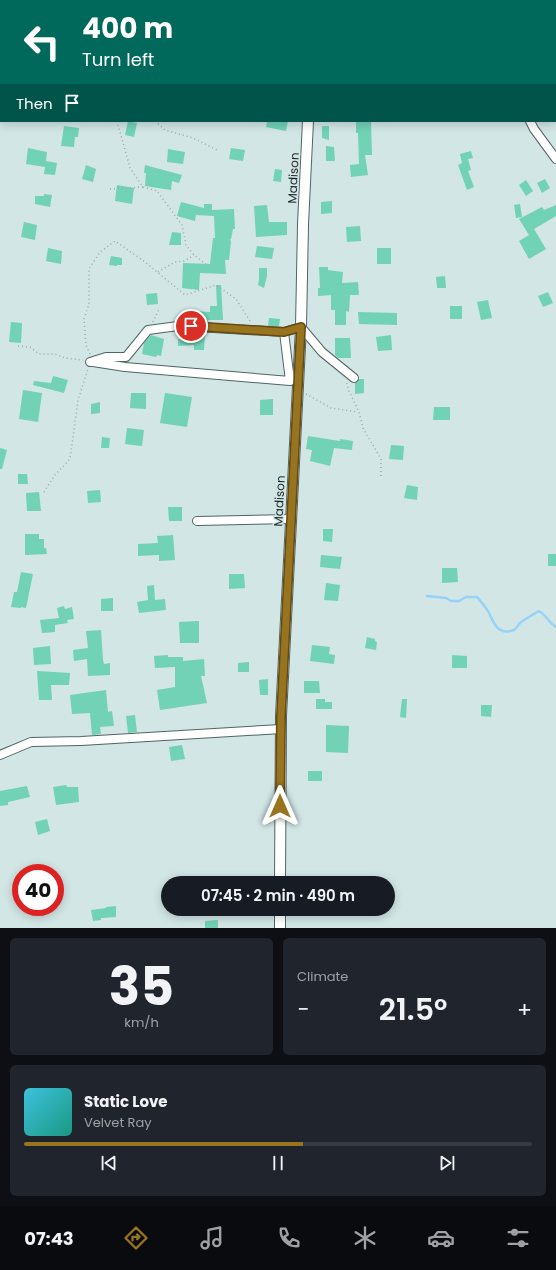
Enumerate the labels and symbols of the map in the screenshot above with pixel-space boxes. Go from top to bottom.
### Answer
street label: Madison [283,152,303,204]
pin [174,309,208,343]
street label: Madison [269,475,289,527]
position arrow [259,785,301,827]
speed limit sign: 40 [12,864,64,916]

